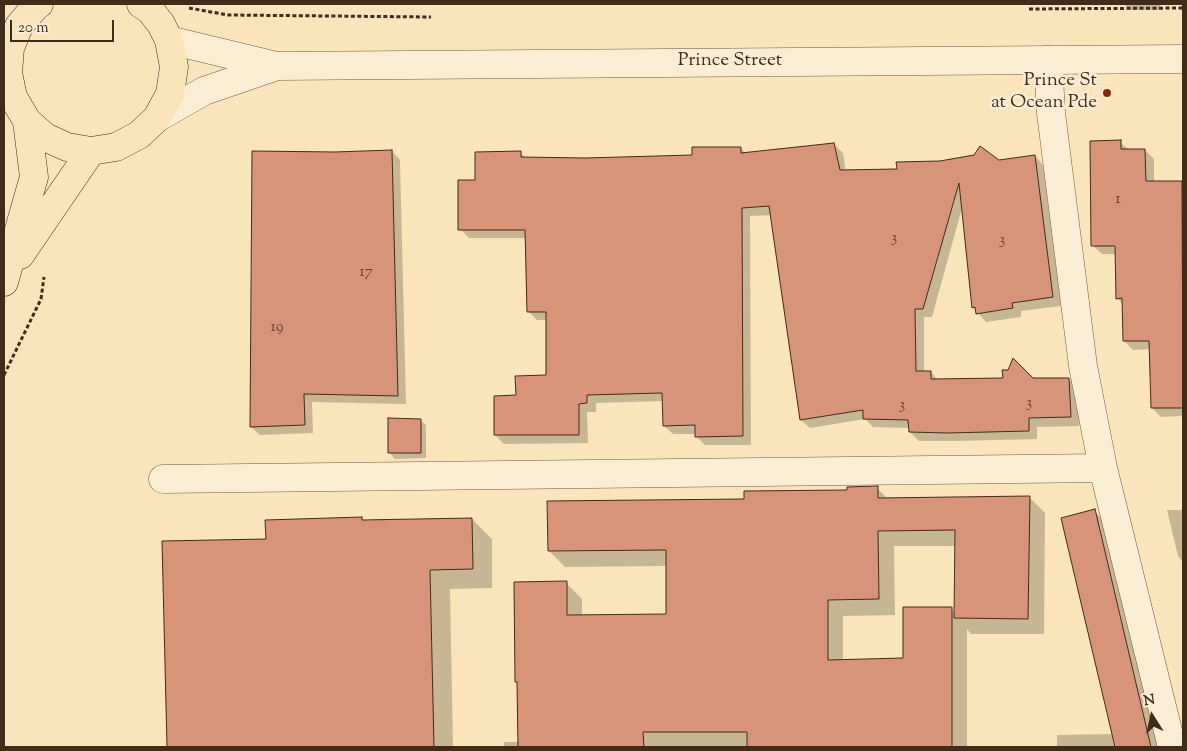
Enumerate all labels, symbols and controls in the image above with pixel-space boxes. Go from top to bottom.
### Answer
scale bar [12,10,116,42]
text: 20 m [18,18,49,39]
street label: Prince Street [678,51,782,73]
place label: Prince St at Ocean Pde [991,71,1097,115]
marker: Prince St at Ocean Pde [1101,87,1113,99]
house number: 1 [1115,190,1121,210]
house number: 3 [891,229,897,249]
house number: 3 [999,231,1005,251]
house number: 17 [359,263,373,283]
house number: 19 [270,318,284,338]
house number: 3 [1026,394,1032,414]
house number: 3 [899,396,905,416]
text: N [1142,690,1157,712]
north arrow [1127,691,1177,741]

